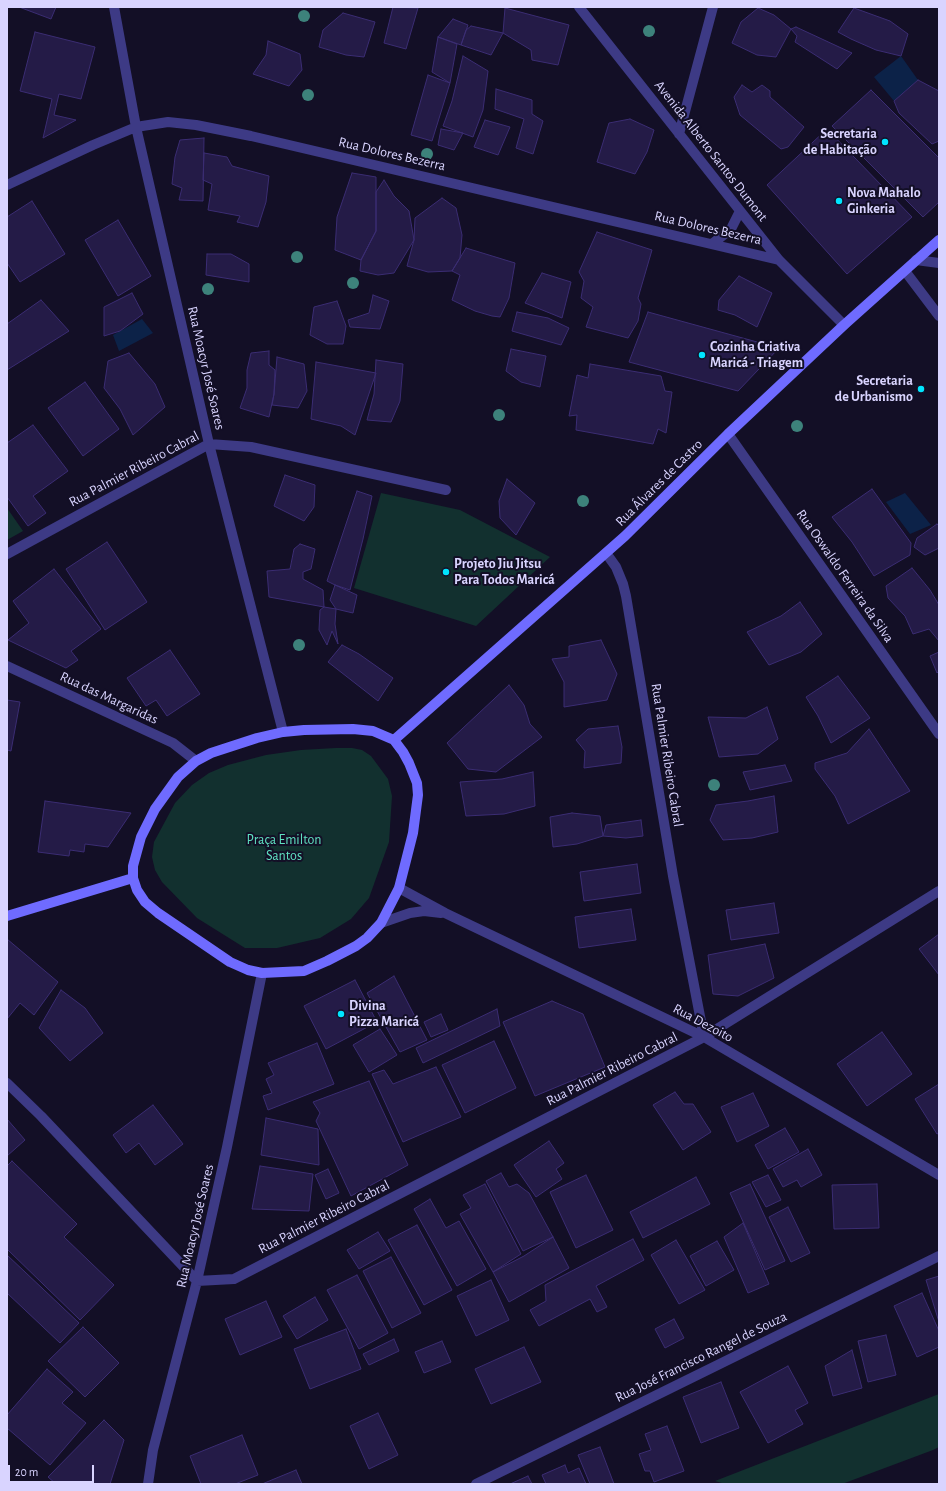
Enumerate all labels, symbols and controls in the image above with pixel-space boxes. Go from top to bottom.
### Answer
street label: Avenida Alberto Santos Dumont [651,77,771,225]
place label: Secretaria de Habitação [803,126,877,158]
street label: Rua Dolores Bezerra [337,134,447,174]
marker: Secretaria de Habitação [880,137,890,147]
place label: Nova Mahalo Ginkeria [847,185,921,218]
marker: Nova Mahalo Ginkeria [834,196,844,206]
street label: Rua Dolores Bezerra [653,208,763,248]
street label: Rua Moacyr José Soares [184,305,228,431]
place label: Cozinha Criativa Maricá - Triagem [710,339,803,372]
marker: Cozinha Criativa Maricá - Triagem [697,350,707,360]
place label: Secretaria de Urbanismo [835,373,913,406]
marker: Secretaria de Urbanismo [916,384,926,394]
street label: Rua Palmier Ribeiro Cabral [66,428,202,510]
street label: Rua Álvares de Castro [612,436,706,530]
street label: Rua Oswaldo Ferreira da Silva [793,506,897,646]
place label: Projeto Jiu Jitsu Para Todos Maricá [454,556,555,588]
marker: Projeto Jiu Jitsu Para Todos Maricá [441,567,451,577]
street label: Rua das Margaridas [57,668,161,728]
street label: Rua Palmier Ribeiro Cabral [647,682,687,828]
park label: Praça Emilton Santos [247,832,321,864]
place label: Divina Pizza Maricá [349,998,419,1030]
street label: Rua Dezoito [670,1000,736,1046]
marker: Divina Pizza Maricá [336,1009,346,1019]
street label: Rua Palmier Ribeiro Cabral [544,1029,680,1109]
street label: Rua Moacyr José Soares [173,1163,217,1289]
street label: Rua Palmier Ribeiro Cabral [256,1177,392,1257]
street label: Rua José Francisco Rangel de Souza [612,1308,790,1406]
scale bar [10,1457,96,1483]
text: 20 m [15,1466,38,1478]

